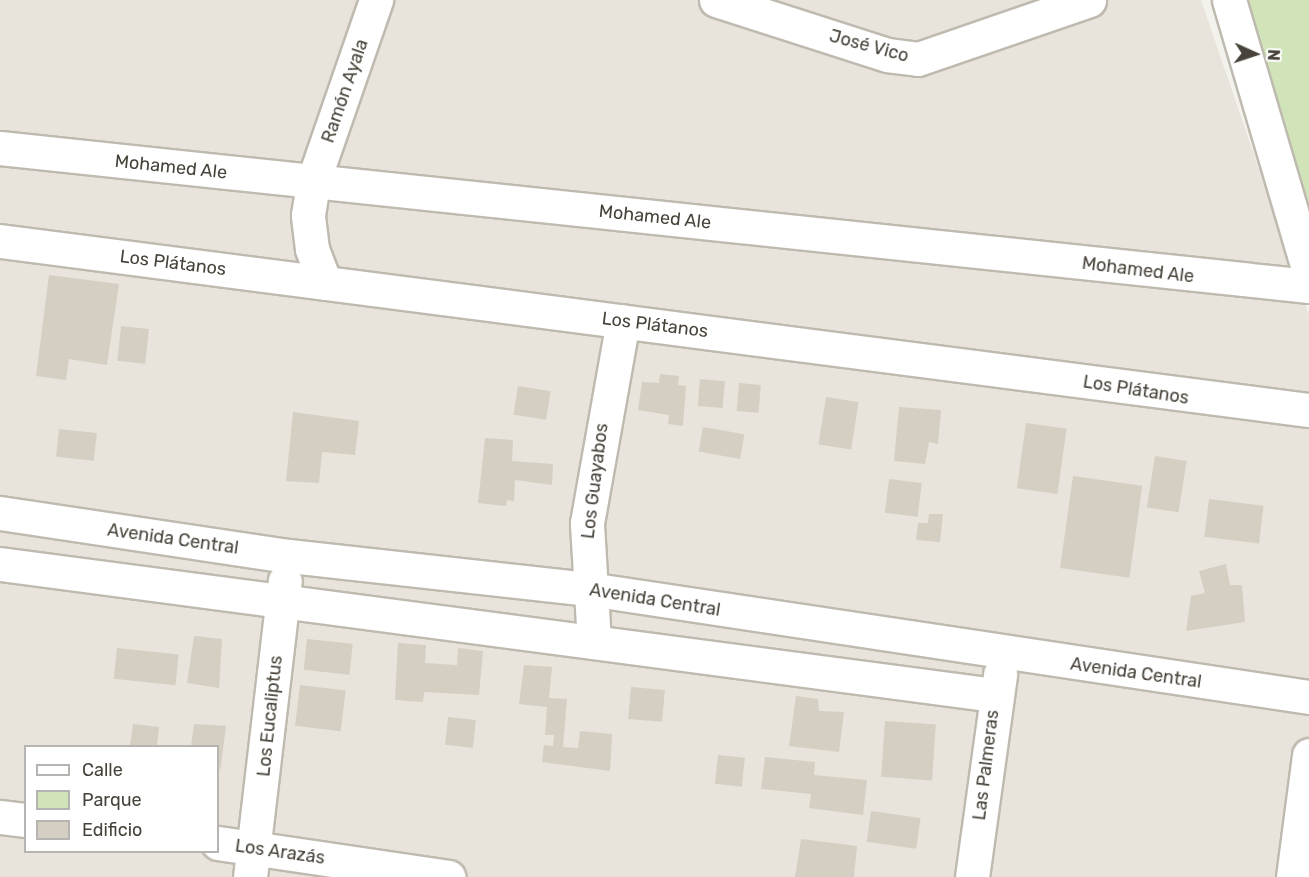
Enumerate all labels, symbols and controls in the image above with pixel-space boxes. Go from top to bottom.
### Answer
north arrow [1225,24,1285,84]
street label: José Vico [827,25,911,67]
street label: Ramón Ayala [317,36,373,146]
text: N [1264,49,1283,61]
street label: Mohamed Ale [114,150,228,184]
street label: Mohamed Ale [598,200,712,234]
street label: Los Plátanos [119,246,227,280]
street label: Mohamed Ale [1080,252,1196,288]
street label: Los Plátanos [601,308,709,342]
street label: Los Plátanos [1081,371,1191,409]
street label: Los Guayabos [577,422,613,540]
street label: Avenida Central [106,519,240,559]
street label: Avenida Central [588,579,722,621]
street label: Avenida Central [1069,653,1203,693]
street label: Los Eucaliptus [253,654,287,778]
street label: Las Palmeras [969,708,1003,822]
legend [24,745,219,853]
text: Calle [82,759,123,781]
text: Parque [82,789,142,811]
text: Edificio [82,819,142,841]
street label: Los Arazás [234,835,326,869]

